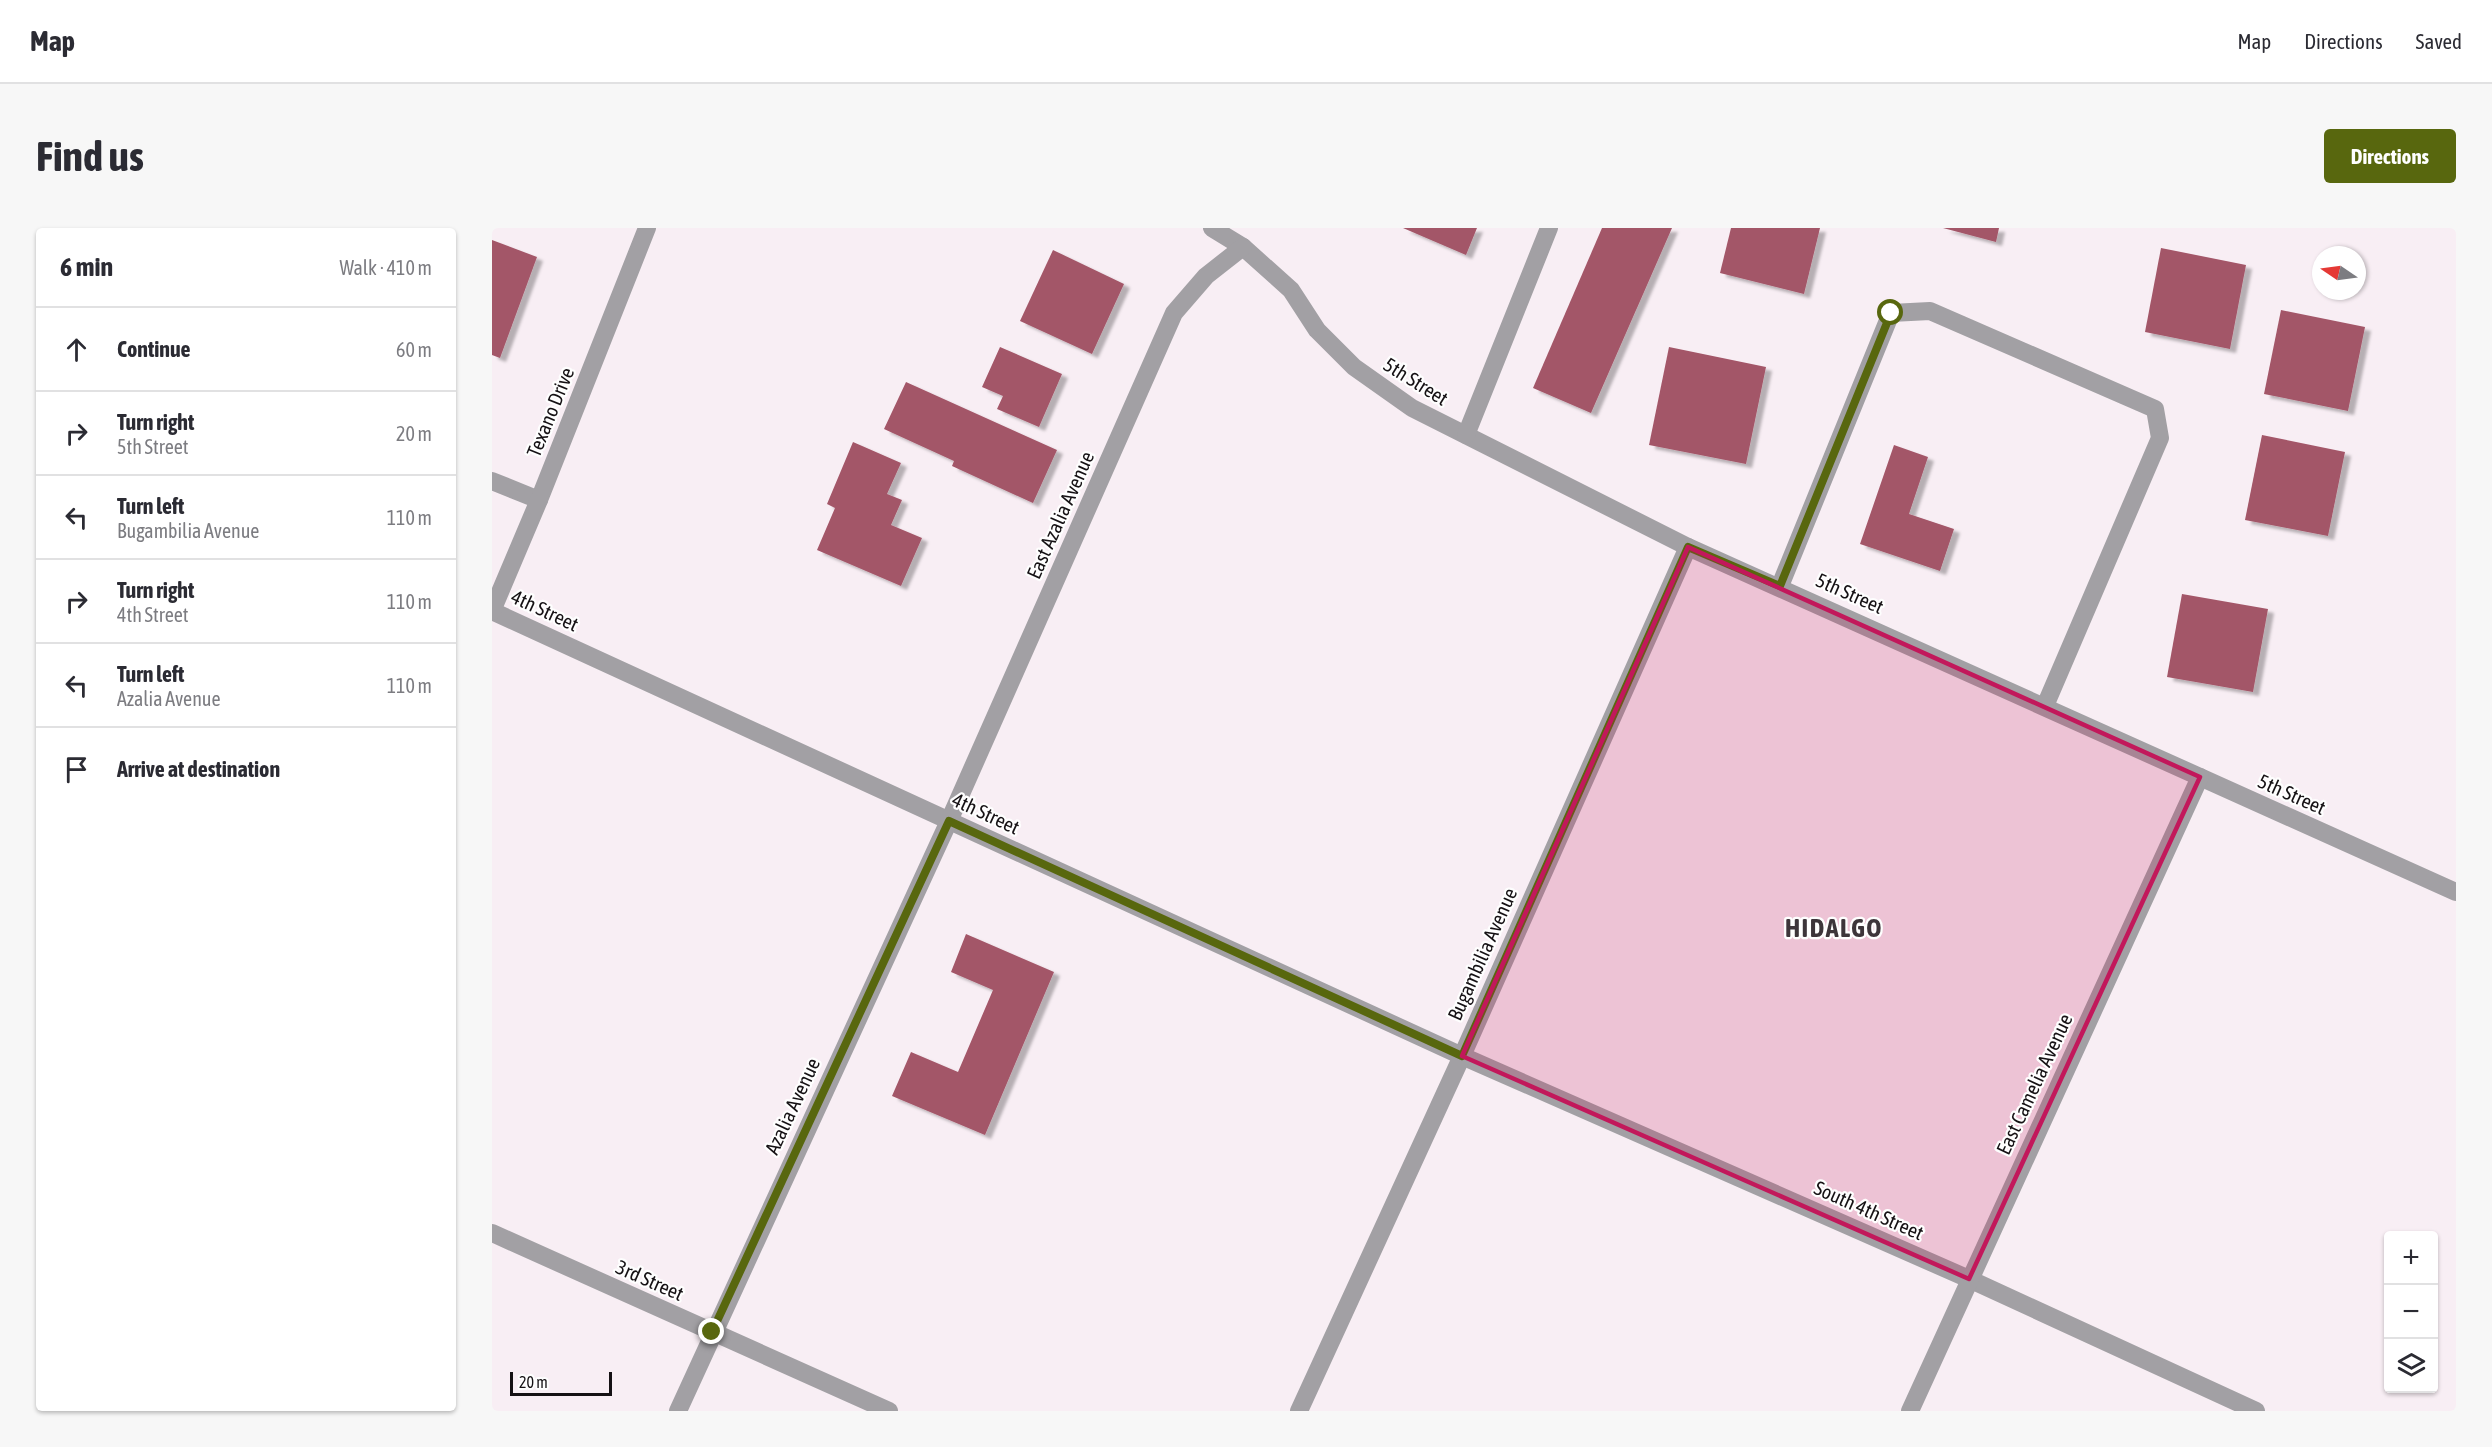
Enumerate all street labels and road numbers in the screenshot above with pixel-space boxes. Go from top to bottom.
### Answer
street label: 5th Street [1380,352,1453,410]
street label: Texano Drive [522,364,578,460]
street label: East Azalia Avenue [1022,448,1098,582]
street label: 5th Street [1813,568,1888,618]
street label: 4th Street [508,584,582,636]
street label: 5th Street [2255,769,2330,819]
street label: 4th Street [949,787,1023,839]
street label: Bugambilia Avenue [1443,884,1521,1024]
street label: East Camelia Avenue [1991,1010,2077,1158]
street label: Azalia Avenue [760,1054,824,1158]
street label: South 4th Street [1811,1176,1927,1244]
street label: 3rd Street [613,1255,688,1305]

